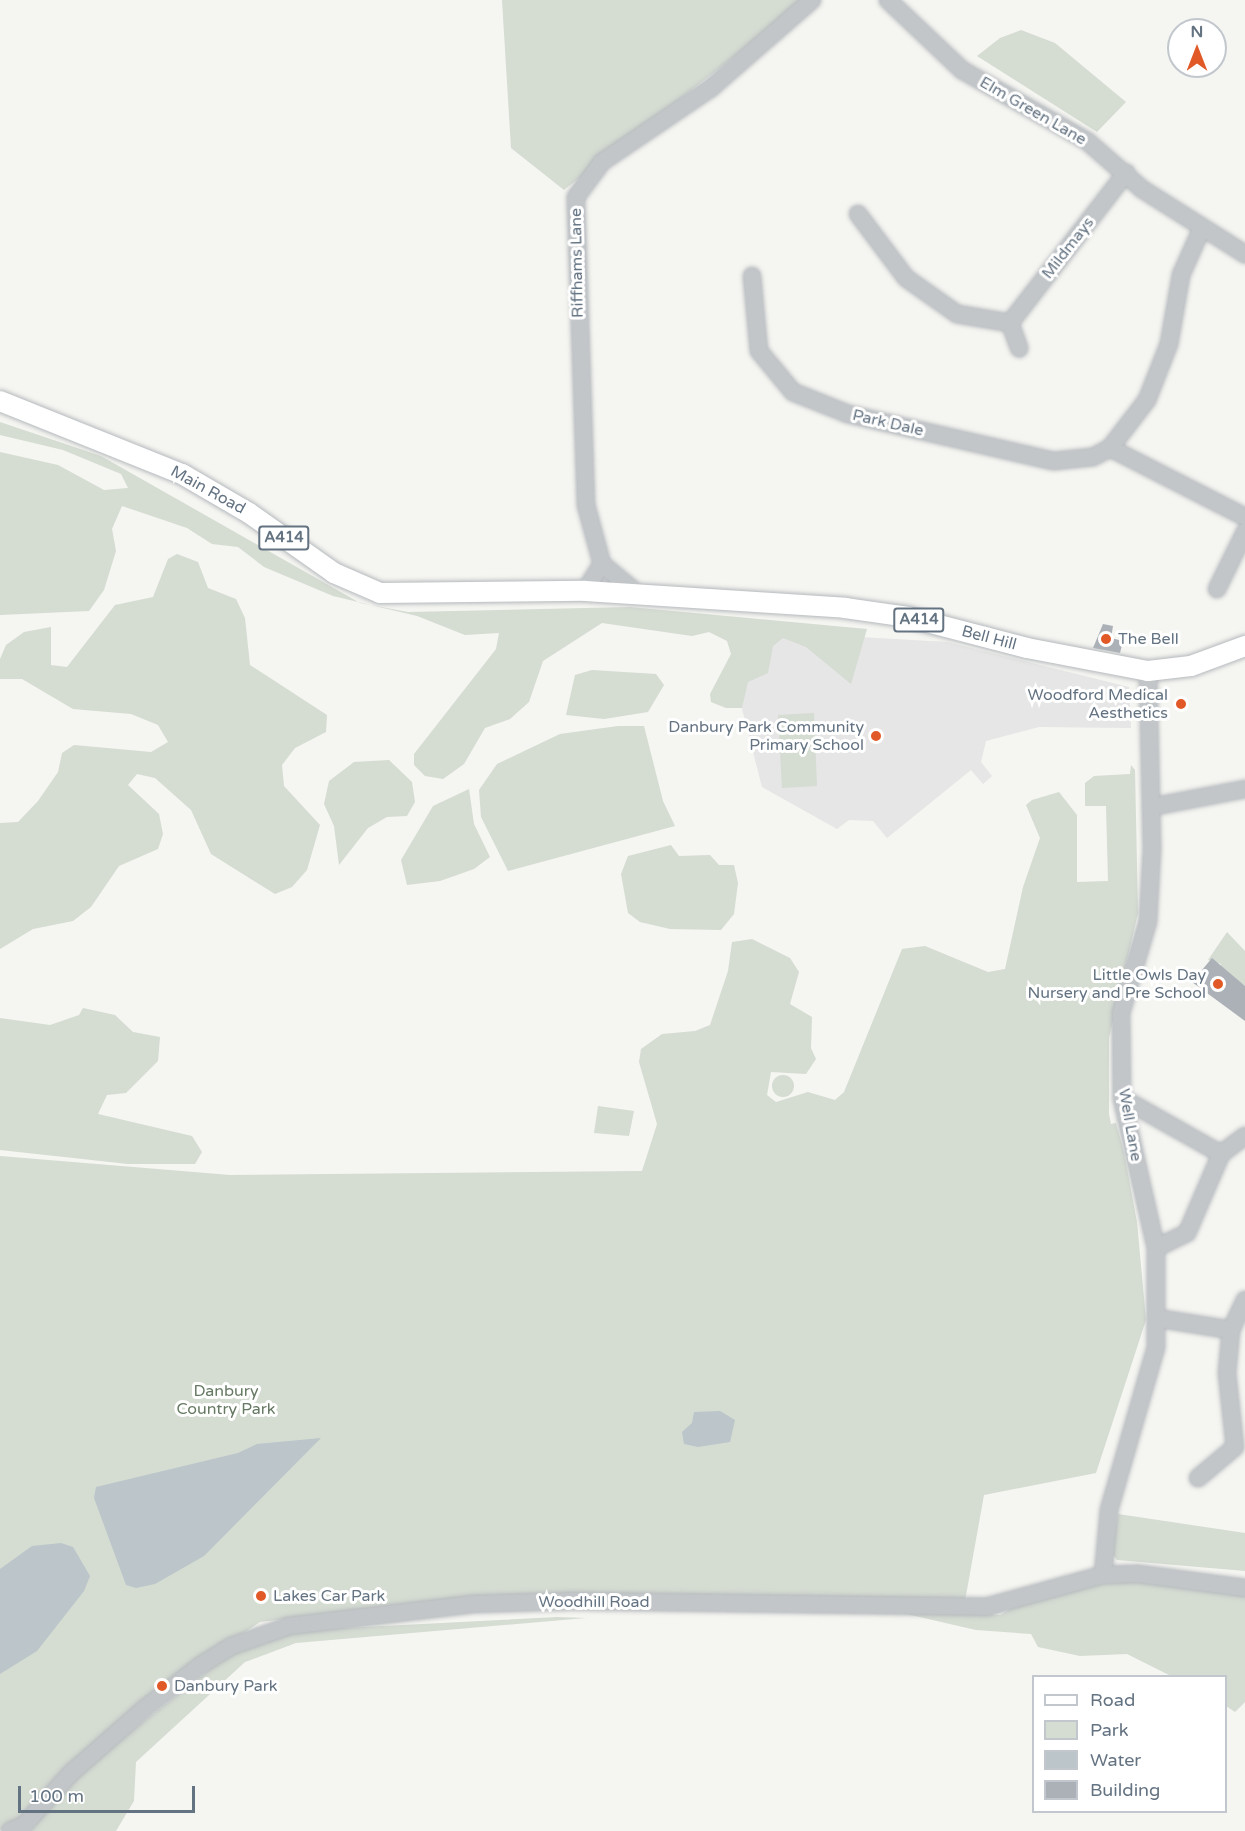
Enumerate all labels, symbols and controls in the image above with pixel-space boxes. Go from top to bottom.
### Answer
north arrow [1167,18,1227,78]
text: N [1191,22,1203,42]
street label: Elm Green Lane [976,73,1090,149]
street label: Riffhams Lane [566,208,588,318]
street label: Mildmays [1038,213,1098,283]
street label: Park Dale [851,406,925,440]
street label: Main Road [167,462,249,518]
road number: A414 [257,526,311,550]
road number: A414 [892,608,946,632]
street label: Bell Hill [959,621,1019,655]
place label: The Bell [1118,629,1179,649]
marker: The Bell [1099,632,1113,646]
place label: Woodford Medical Aesthetics [1028,685,1168,723]
marker: Woodford Medical Aesthetics [1172,695,1190,713]
place label: Danbury Park Community Primary School [668,717,864,755]
marker: Danbury Park Community Primary School [869,729,883,743]
place label: Little Owls Day Nursery and Pre School [1028,965,1206,1003]
marker: Little Owls Day Nursery and Pre School [1211,977,1225,991]
street label: Well Lane [1114,1087,1146,1163]
park label: Danbury Country Park [176,1381,276,1419]
place label: Lakes Car Park [273,1586,385,1606]
marker: Lakes Car Park [254,1589,268,1603]
street label: Woodhill Road [538,1592,650,1612]
legend [1032,1675,1227,1813]
place label: Danbury Park [174,1676,277,1696]
marker: Danbury Park [155,1679,169,1693]
text: Road [1090,1689,1135,1711]
text: Park [1090,1719,1128,1741]
text: Water [1090,1749,1141,1771]
scale bar [21,1774,198,1812]
text: Building [1090,1779,1160,1801]
text: 100 m [29,1785,84,1807]

